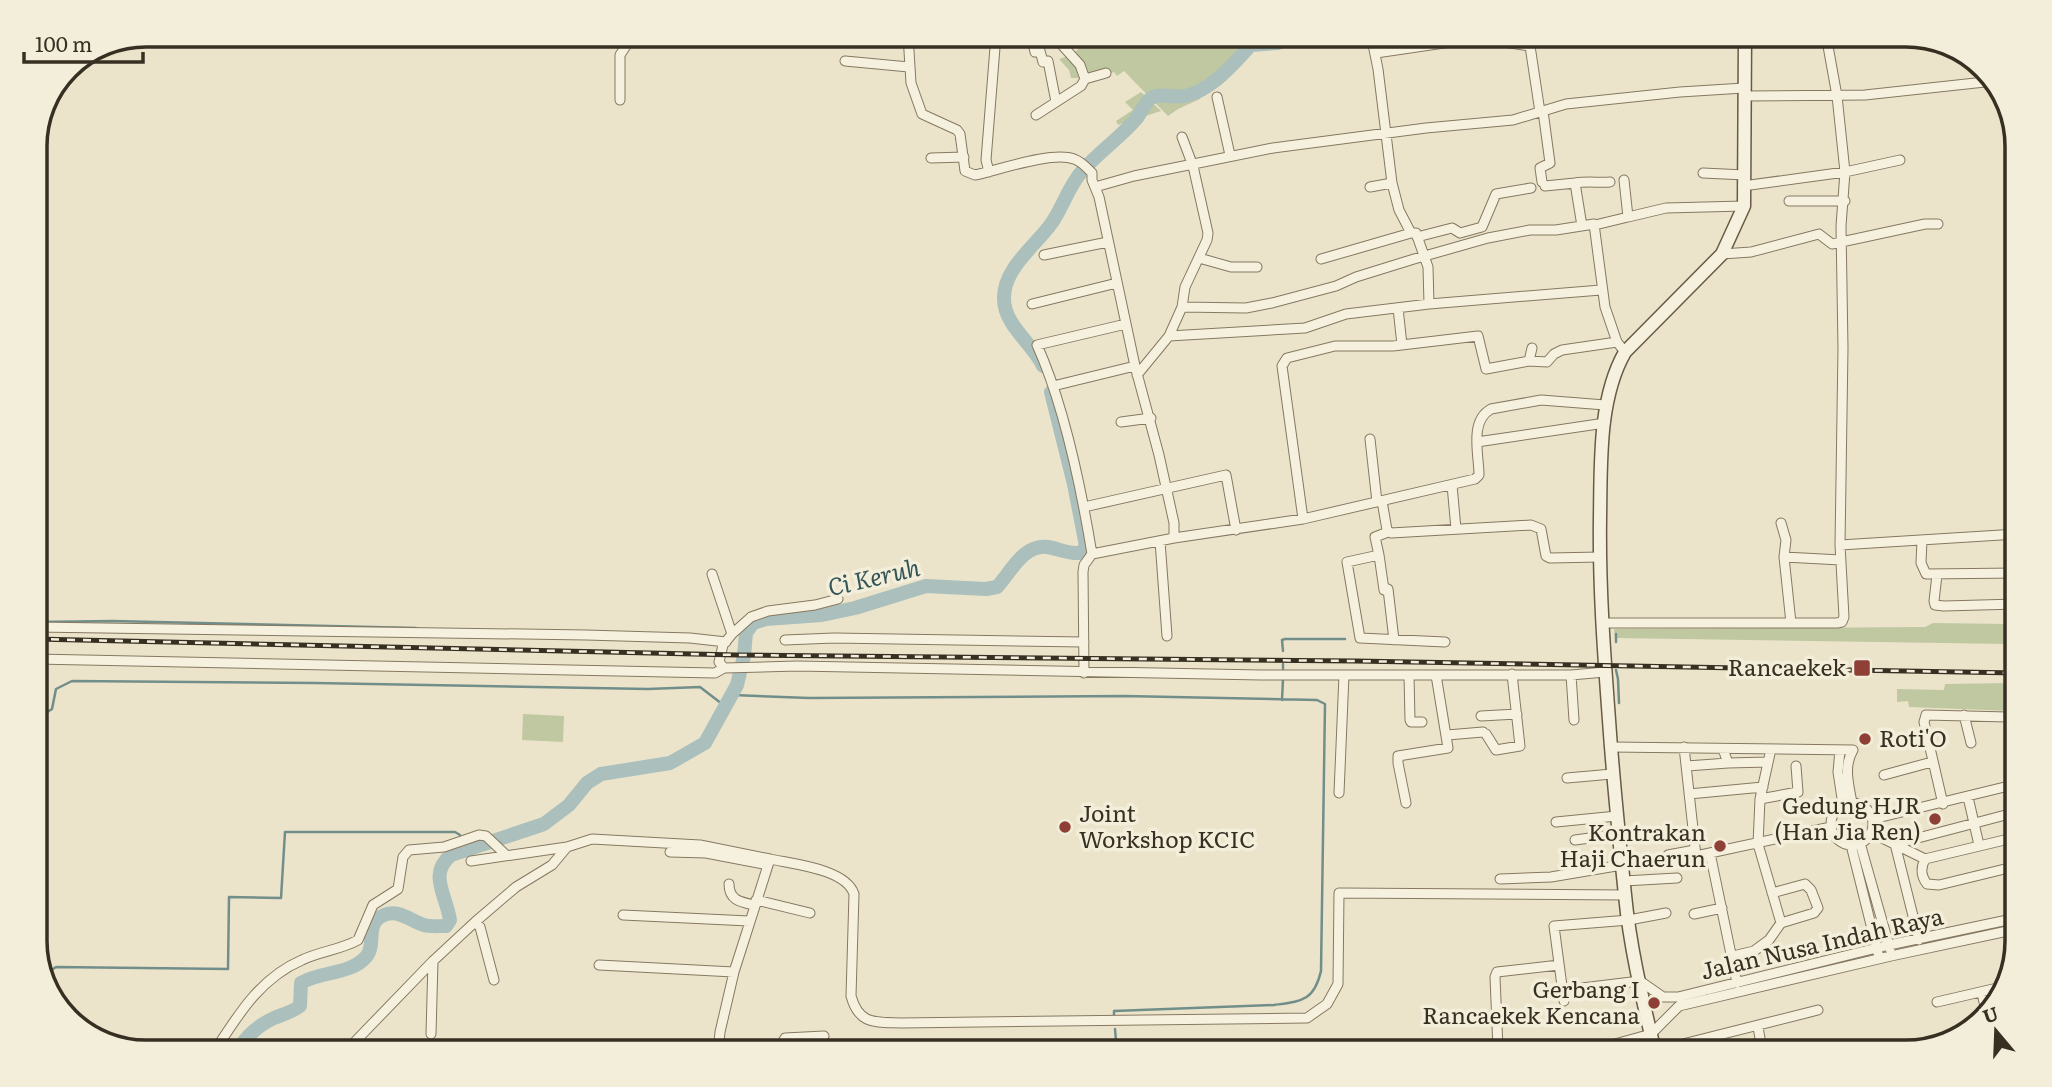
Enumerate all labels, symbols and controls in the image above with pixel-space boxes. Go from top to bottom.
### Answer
scale bar [24,21,144,65]
text: 100 m [35,27,92,58]
water label: Ci Keruh [824,548,923,603]
place label: Rancaekek [1728,649,1847,683]
marker: Rancaekek [1852,658,1872,678]
place label: Roti'O [1879,720,1947,754]
marker: Roti'O [1857,731,1873,747]
place label: Gedung HJR (Han Jia Ren) [1774,787,1921,847]
place label: Joint Workshop KCIC [1079,795,1255,855]
marker: Gedung HJR (Han Jia Ren) [1927,811,1943,827]
place label: Kontrakan Haji Chaerun [1560,814,1706,874]
marker: Joint Workshop KCIC [1057,819,1073,835]
marker: Kontrakan Haji Chaerun [1712,838,1728,854]
street label: Jalan Nusa Indah Raya [1697,897,1947,986]
place label: Gerbang I Rancaekek Kencana [1422,971,1641,1031]
marker: Gerbang I Rancaekek Kencana [1646,995,1662,1011]
north arrow [1961,996,2031,1066]
text: U [1979,998,2002,1030]

